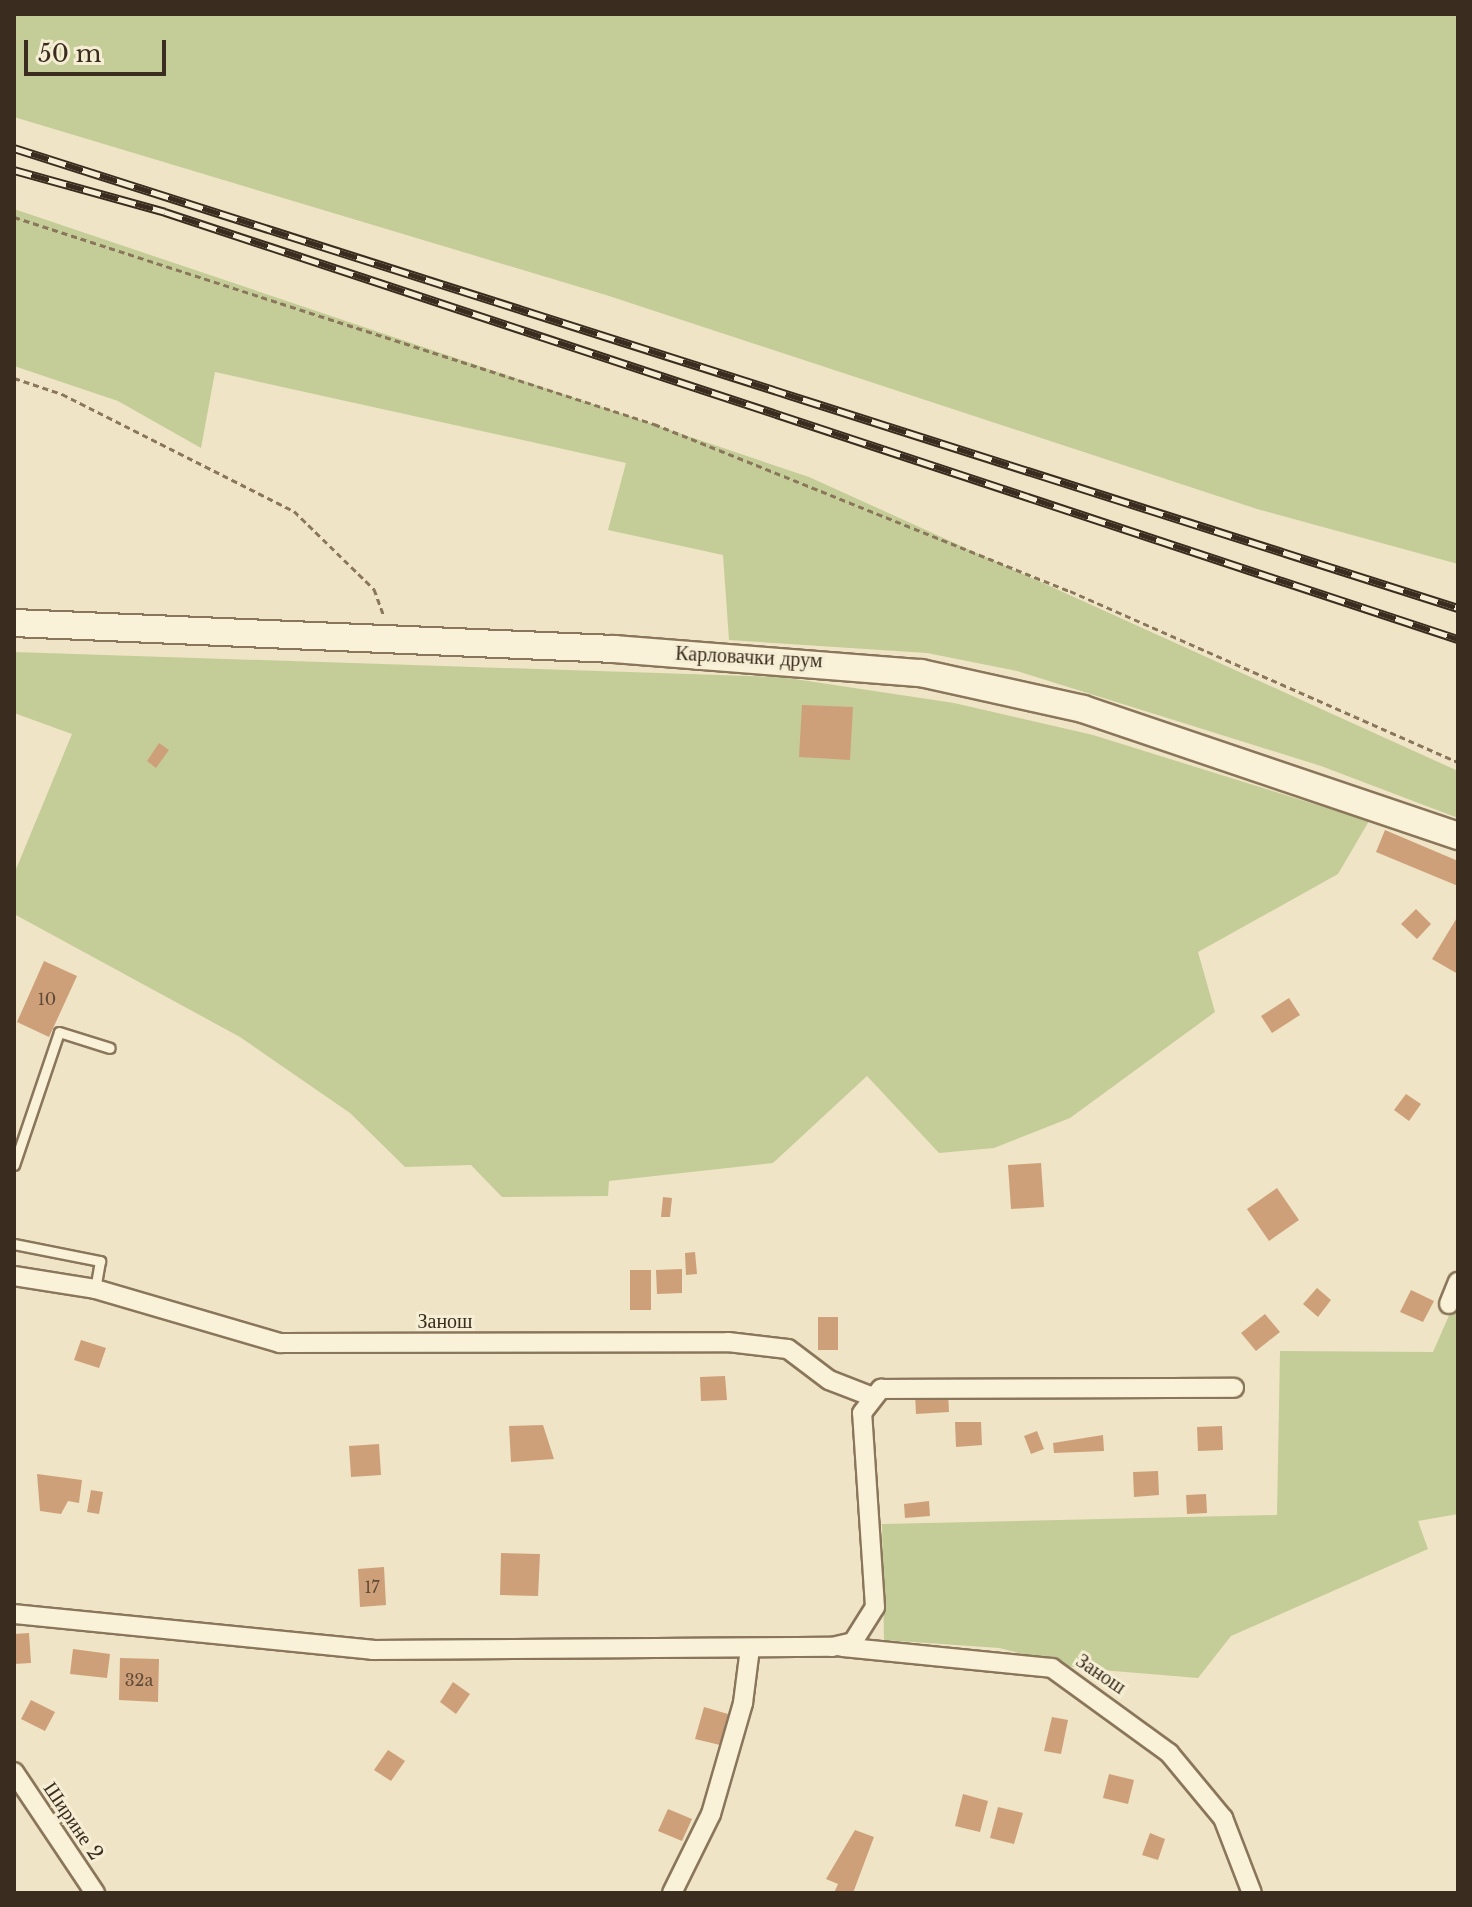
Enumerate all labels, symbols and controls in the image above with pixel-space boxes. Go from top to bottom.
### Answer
scale bar [28,24,170,74]
text: 50 m [38,39,101,68]
street label: Карловачки друм [675,641,823,673]
house number: 10 [38,989,56,1009]
street label: Занош [418,1309,472,1333]
house number: 17 [364,1577,380,1597]
street label: Занош [1071,1649,1131,1699]
house number: 32a [125,1670,153,1690]
street label: Ширине 2 [38,1777,108,1865]

